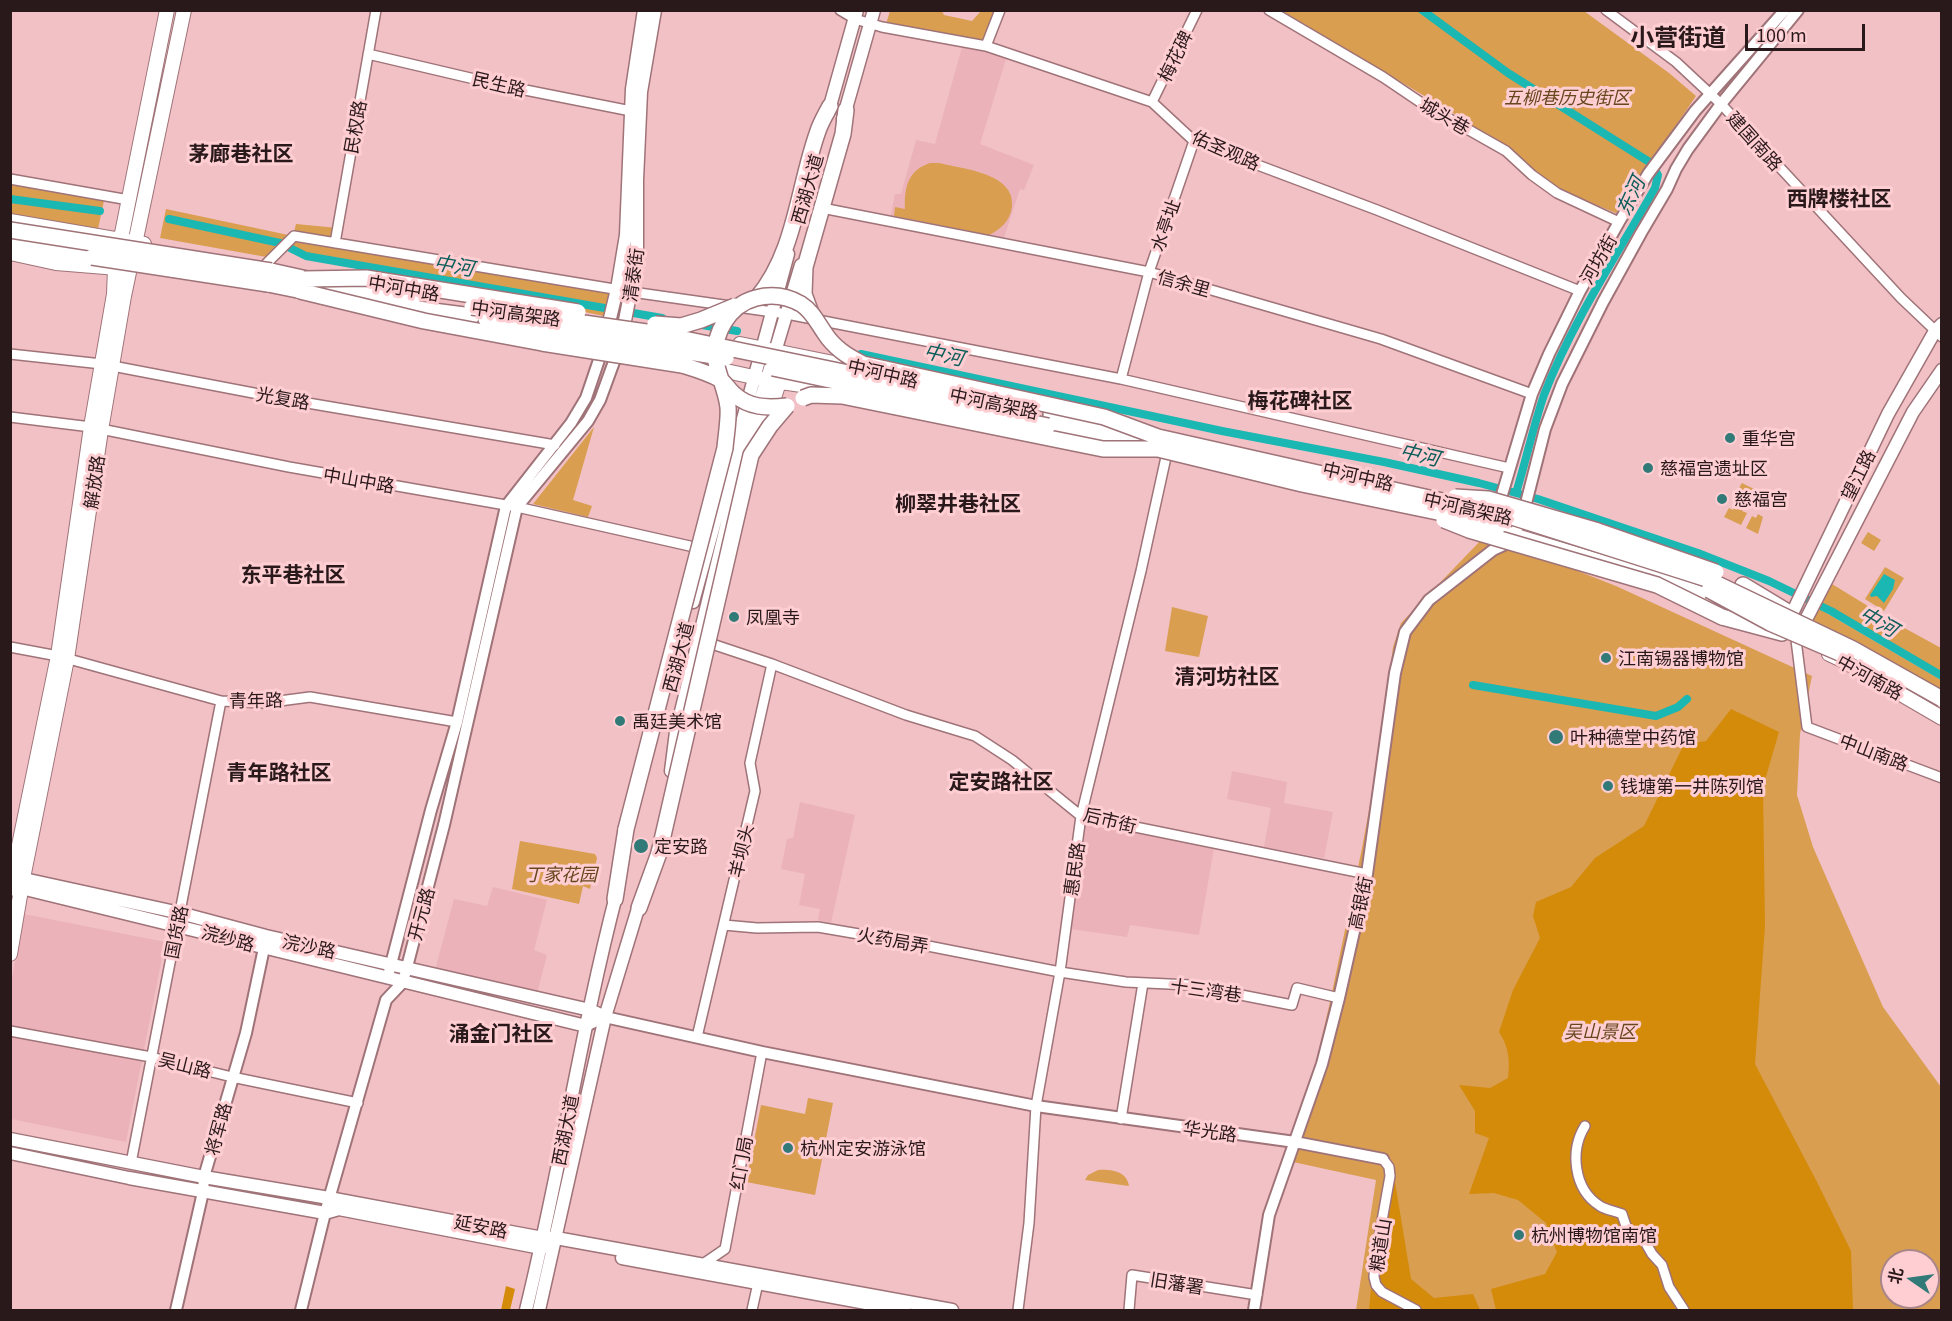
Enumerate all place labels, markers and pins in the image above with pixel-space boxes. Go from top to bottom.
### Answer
place label: 重华宫 [1742,427,1796,449]
marker: 重华宫 [1723,431,1737,445]
place label: 慈福宫遗址区 [1660,457,1768,479]
marker: 慈福宫遗址区 [1641,461,1655,475]
place label: 慈福宫 [1734,488,1788,510]
marker: 慈福宫 [1715,492,1729,506]
place label: 凤凰寺 [746,606,800,628]
marker: 凤凰寺 [727,610,741,624]
place label: 江南锡器博物馆 [1618,647,1744,669]
marker: 江南锡器博物馆 [1599,651,1613,665]
place label: 禹廷美术馆 [632,710,722,732]
marker: 禹廷美术馆 [613,714,627,728]
place label: 叶种德堂中药馆 [1570,726,1696,748]
marker: 叶种德堂中药馆 [1547,728,1565,746]
place label: 钱塘第一井陈列馆 [1620,775,1764,797]
marker: 钱塘第一井陈列馆 [1601,779,1615,793]
place label: 定安路 [654,835,708,857]
marker: 定安路 [632,837,650,855]
place label: 杭州定安游泳馆 [800,1137,926,1159]
marker: 杭州定安游泳馆 [781,1141,795,1155]
place label: 杭州博物馆南馆 [1531,1224,1657,1246]
marker: 杭州博物馆南馆 [1512,1228,1526,1242]

